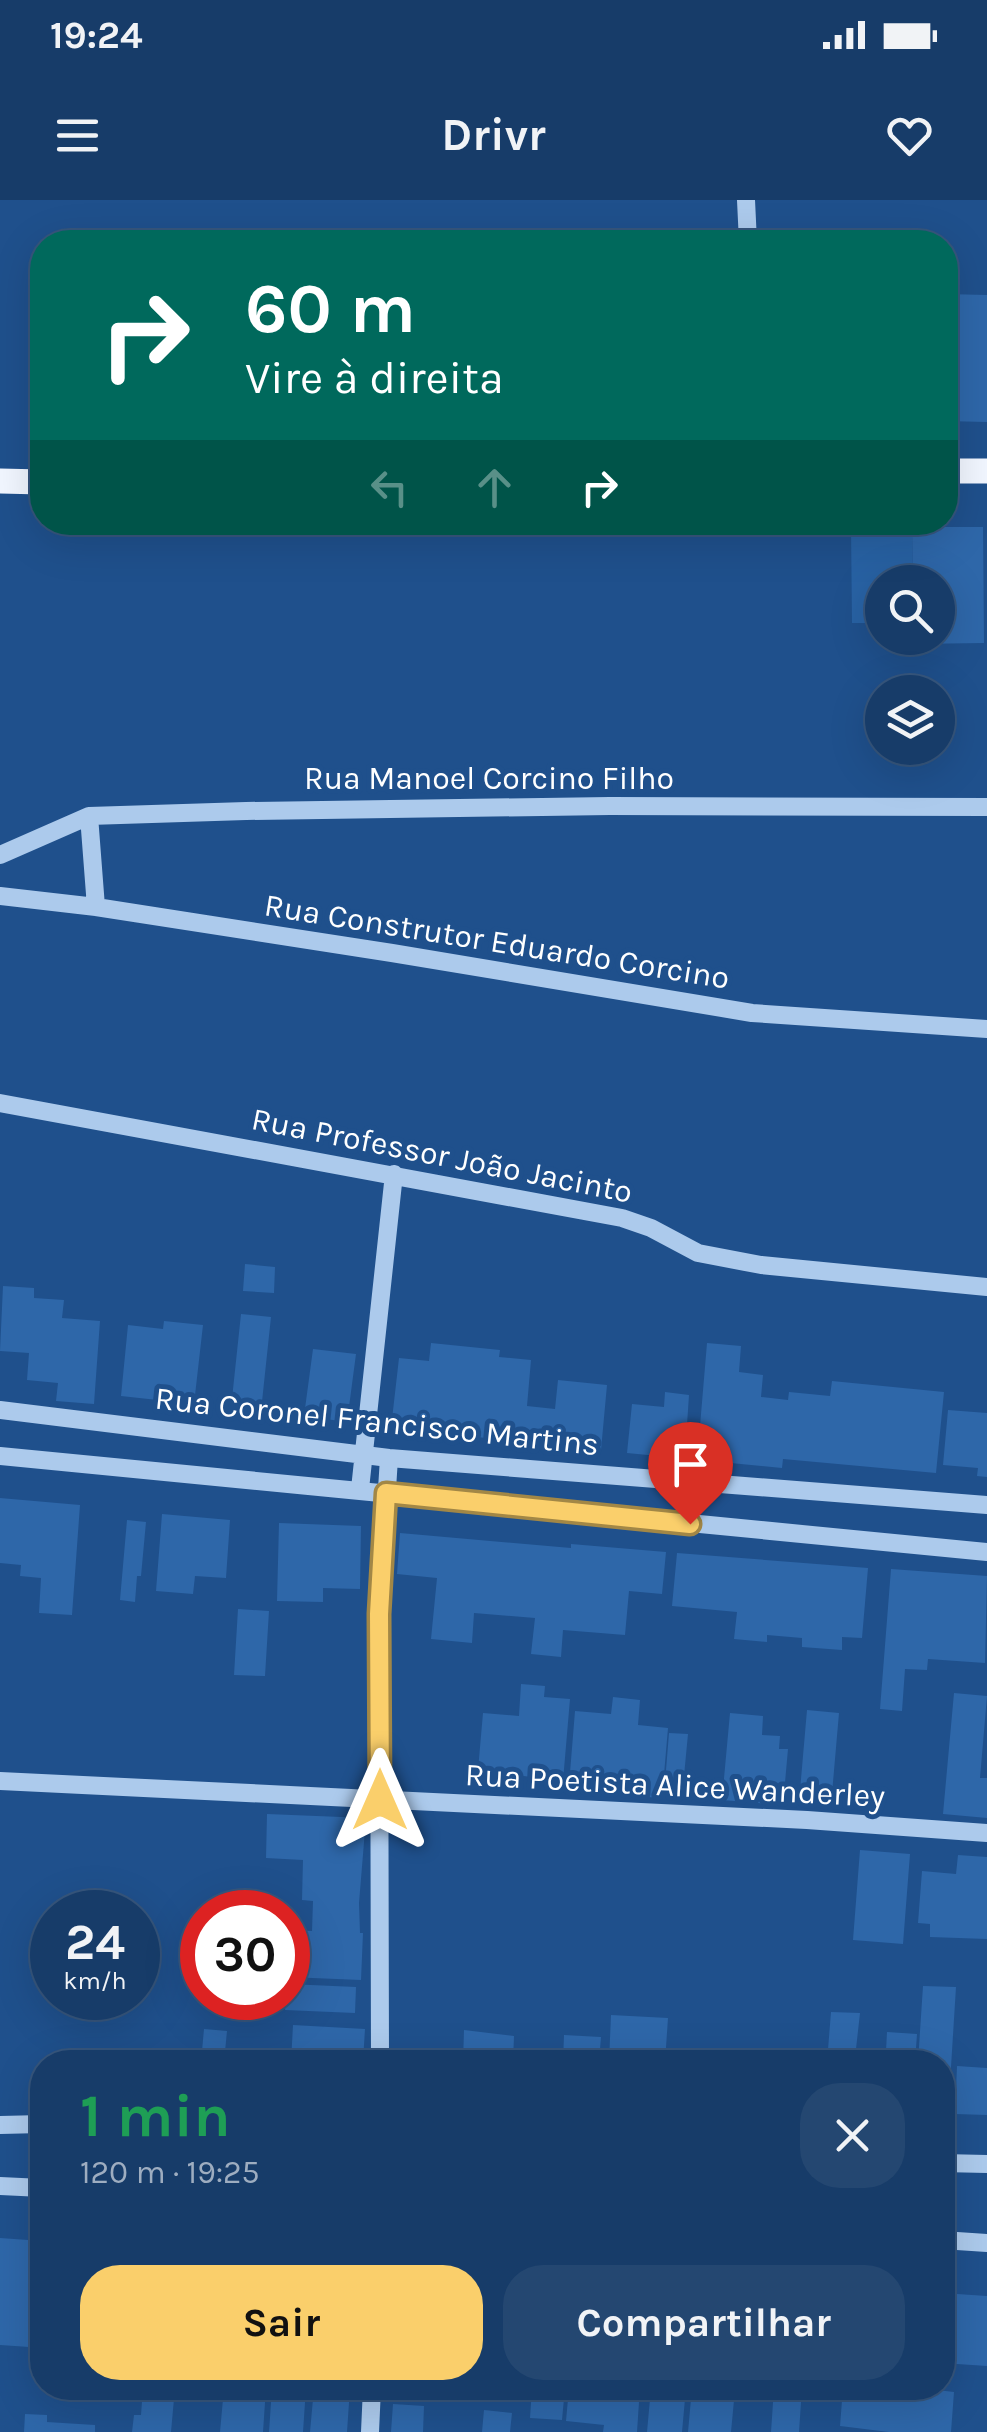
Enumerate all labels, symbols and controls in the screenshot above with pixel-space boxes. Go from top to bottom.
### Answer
text: 19:24 [50,13,143,58]
icon: menu [50,108,105,163]
icon: heart [882,108,937,163]
text: Drivr [441,109,546,161]
text: 60 m [245,268,416,350]
icon: right [80,270,210,400]
text: Vire à direita [245,352,504,404]
icon: left [362,460,417,515]
icon: ahead [467,460,522,515]
icon: right [572,460,627,515]
map controls [865,565,955,765]
button: search [865,565,955,655]
button: layers [865,675,955,765]
street label: Rua Manoel Corcino Filho [304,760,674,797]
street label: Rua Construtor Eduardo Corcino [262,886,732,997]
street label: Rua Professor João Jacinto [248,1100,635,1211]
street label: Rua Coronel Francisco Martins [153,1380,601,1463]
pin [648,1422,733,1525]
icon: arrive [663,1437,718,1492]
position arrow [328,1748,432,1852]
street label: Rua Poetista Alice Wanderley [464,1756,886,1815]
speed limit sign: 30 [180,1890,310,2020]
text: 24 [65,1913,125,1972]
text: km/h [63,1966,127,1995]
text: 1 min [80,2081,231,2151]
button: close [800,2083,905,2188]
text: 120 m · 19:25 [80,2154,260,2191]
button: Sair [80,2265,483,2380]
button: Compartilhar [503,2265,905,2380]

